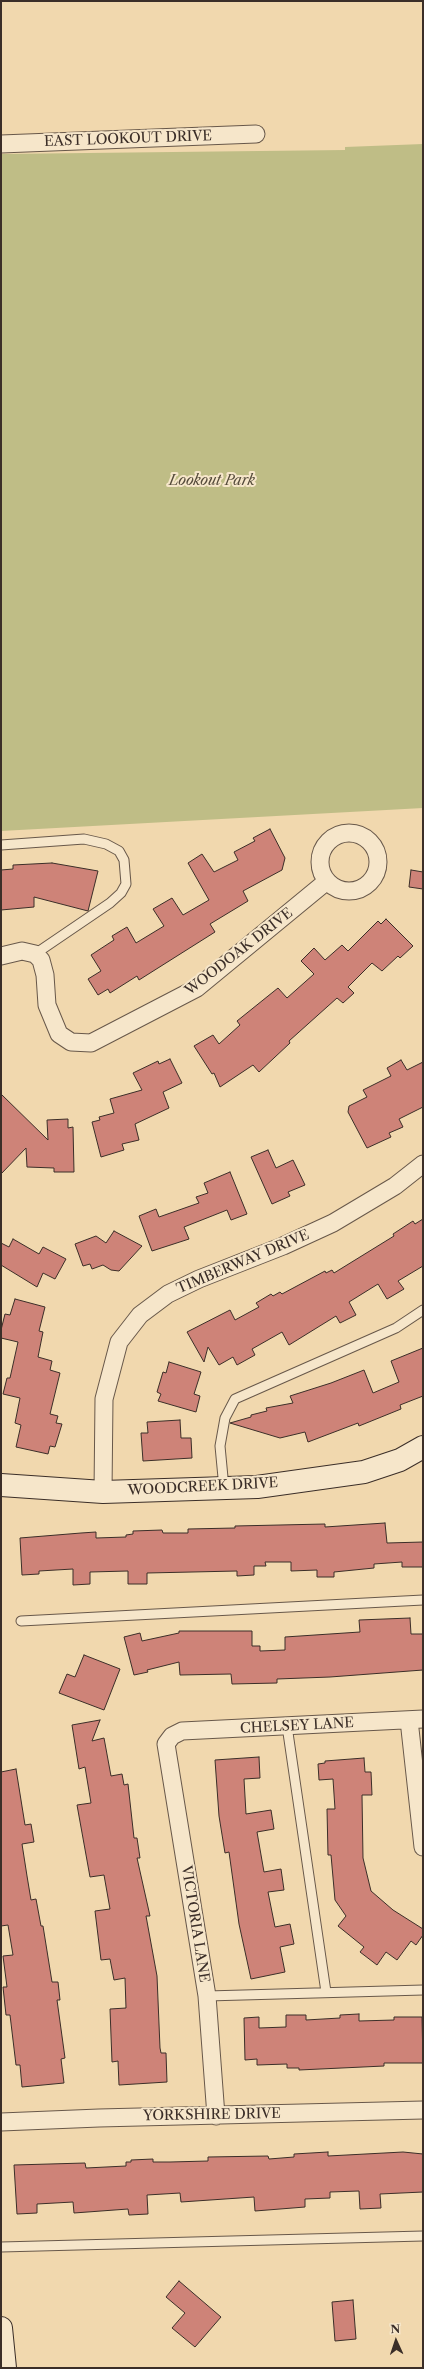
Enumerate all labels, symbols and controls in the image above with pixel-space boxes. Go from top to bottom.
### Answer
street label: EAST LOOKOUT DRIVE [44,128,212,150]
park label: Lookout Park [169,473,255,489]
street label: WOODOAK DRIVE [182,905,296,999]
street label: TIMBERWAY DRIVE [174,1226,312,1298]
street label: WOODCREEK DRIVE [127,1475,279,1499]
street label: CHELSEY LANE [240,1715,354,1737]
street label: VICTORIA LANE [177,1864,213,1984]
street label: YORKSHIRE DRIVE [143,2105,281,2125]
north arrow [376,2321,416,2361]
text: N [390,2322,401,2336]

